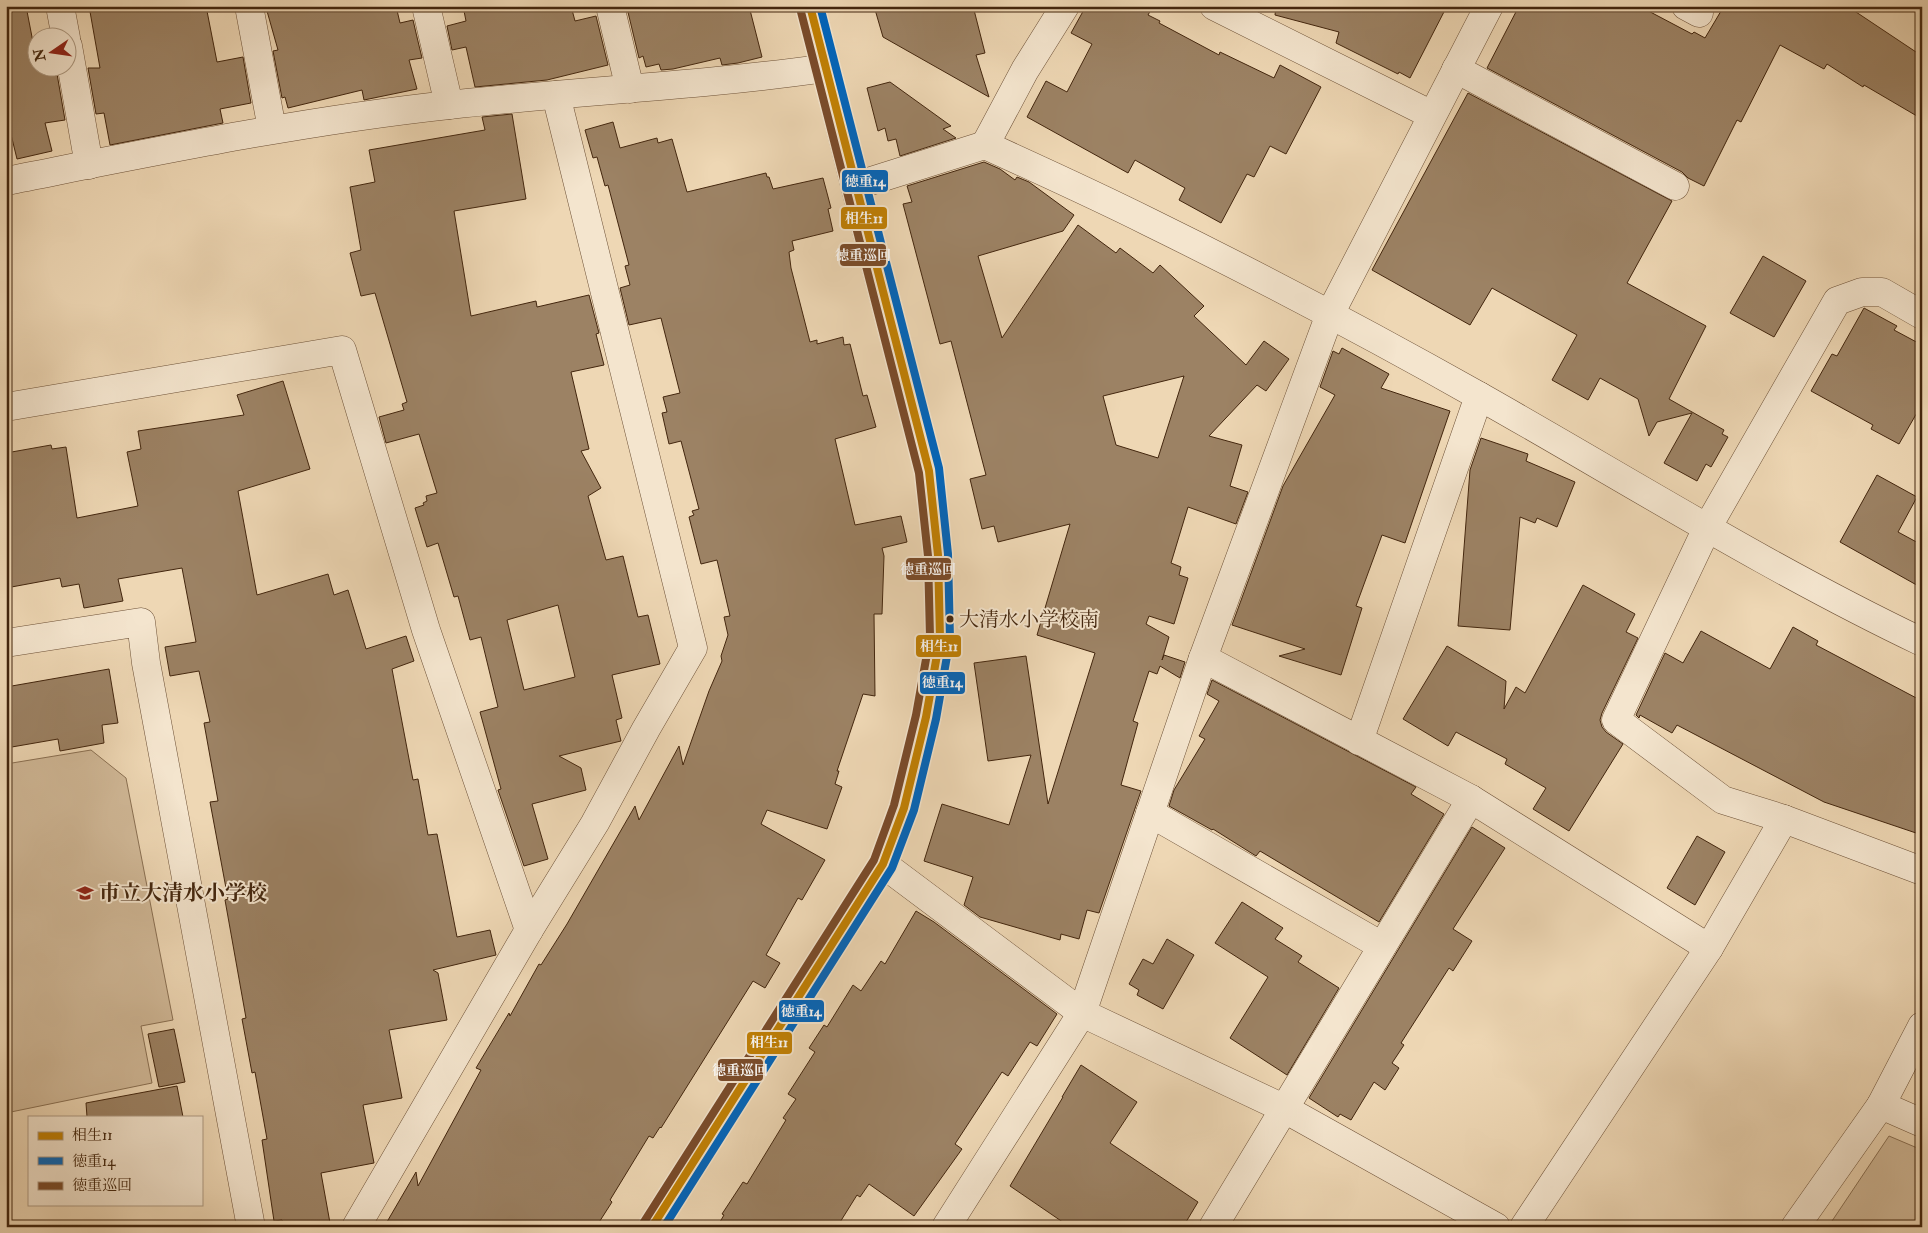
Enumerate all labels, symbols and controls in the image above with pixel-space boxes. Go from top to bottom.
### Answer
north arrow [28,28,78,78]
text: N [30,46,50,64]
line badge: 徳重14 [841,169,889,193]
text: 徳重14 [845,173,887,190]
line badge: 相生11 [840,206,888,230]
text: 相生11 [845,210,883,227]
line badge: 徳重巡回 [839,243,887,267]
text: 徳重巡回 [835,247,891,264]
line badge: 徳重巡回 [905,557,952,581]
text: 徳重巡回 [900,561,956,578]
place label: 大清水小学校南 [959,607,1099,632]
marker: 大清水小学校南 [945,614,955,624]
line badge: 相生11 [915,634,962,658]
text: 相生11 [920,638,958,655]
line badge: 徳重14 [919,671,966,695]
text: 徳重14 [922,674,964,691]
place label: 市立大清水小学校 [99,880,267,907]
school or university icon: 市立大清水小学校 [75,883,95,903]
line badge: 徳重14 [778,999,825,1023]
text: 徳重14 [781,1003,823,1020]
line badge: 相生11 [746,1031,793,1055]
text: 相生11 [750,1034,788,1051]
line badge: 徳重巡回 [717,1058,764,1082]
text: 徳重巡回 [712,1062,768,1079]
legend [28,1116,202,1206]
text: 相生11 [72,1126,113,1145]
text: 徳重14 [72,1152,116,1171]
text: 徳重巡回 [72,1176,132,1195]

